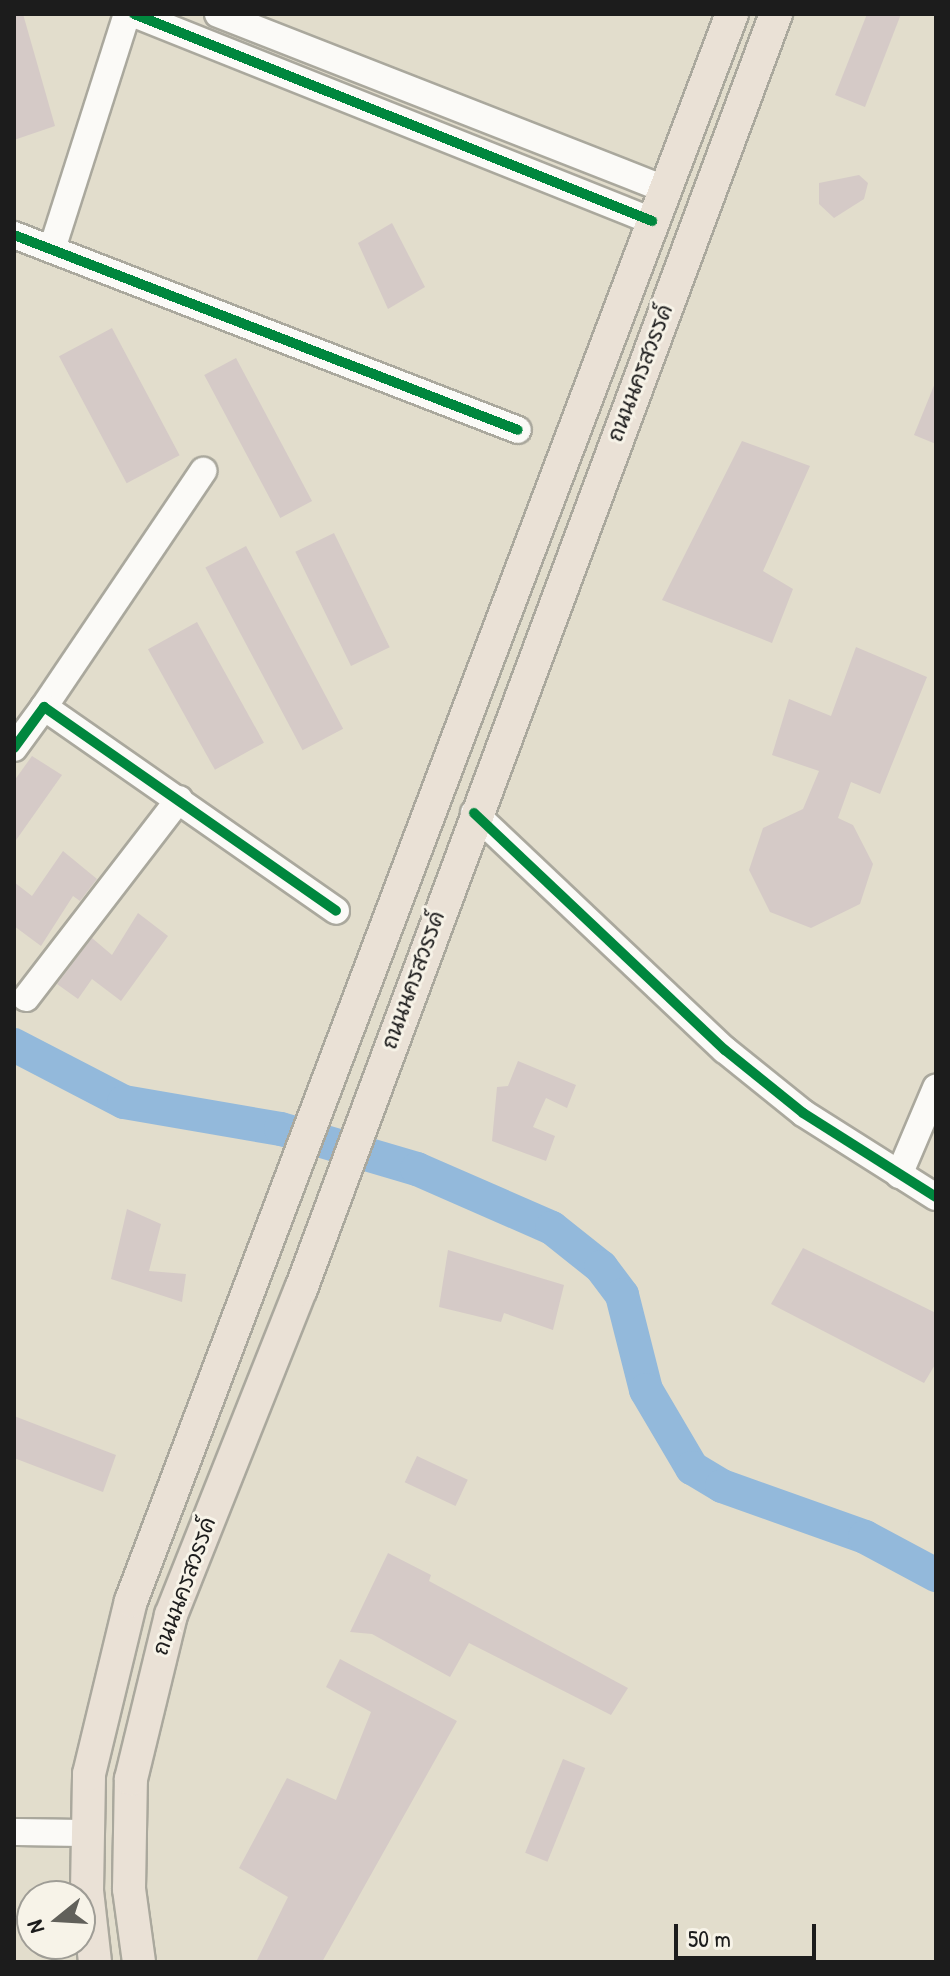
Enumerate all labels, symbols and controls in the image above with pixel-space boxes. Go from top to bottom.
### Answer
street label: ถนนนครสวรรค์ [602,301,678,445]
street label: ถนนนครสวรรค์ [376,907,450,1053]
street label: ถนนนครสวรรค์ [147,1513,221,1659]
north arrow [16,1880,96,1960]
scale bar [678,1908,820,1958]
text: N [19,1917,51,1937]
text: 50 m [688,1922,731,1954]

